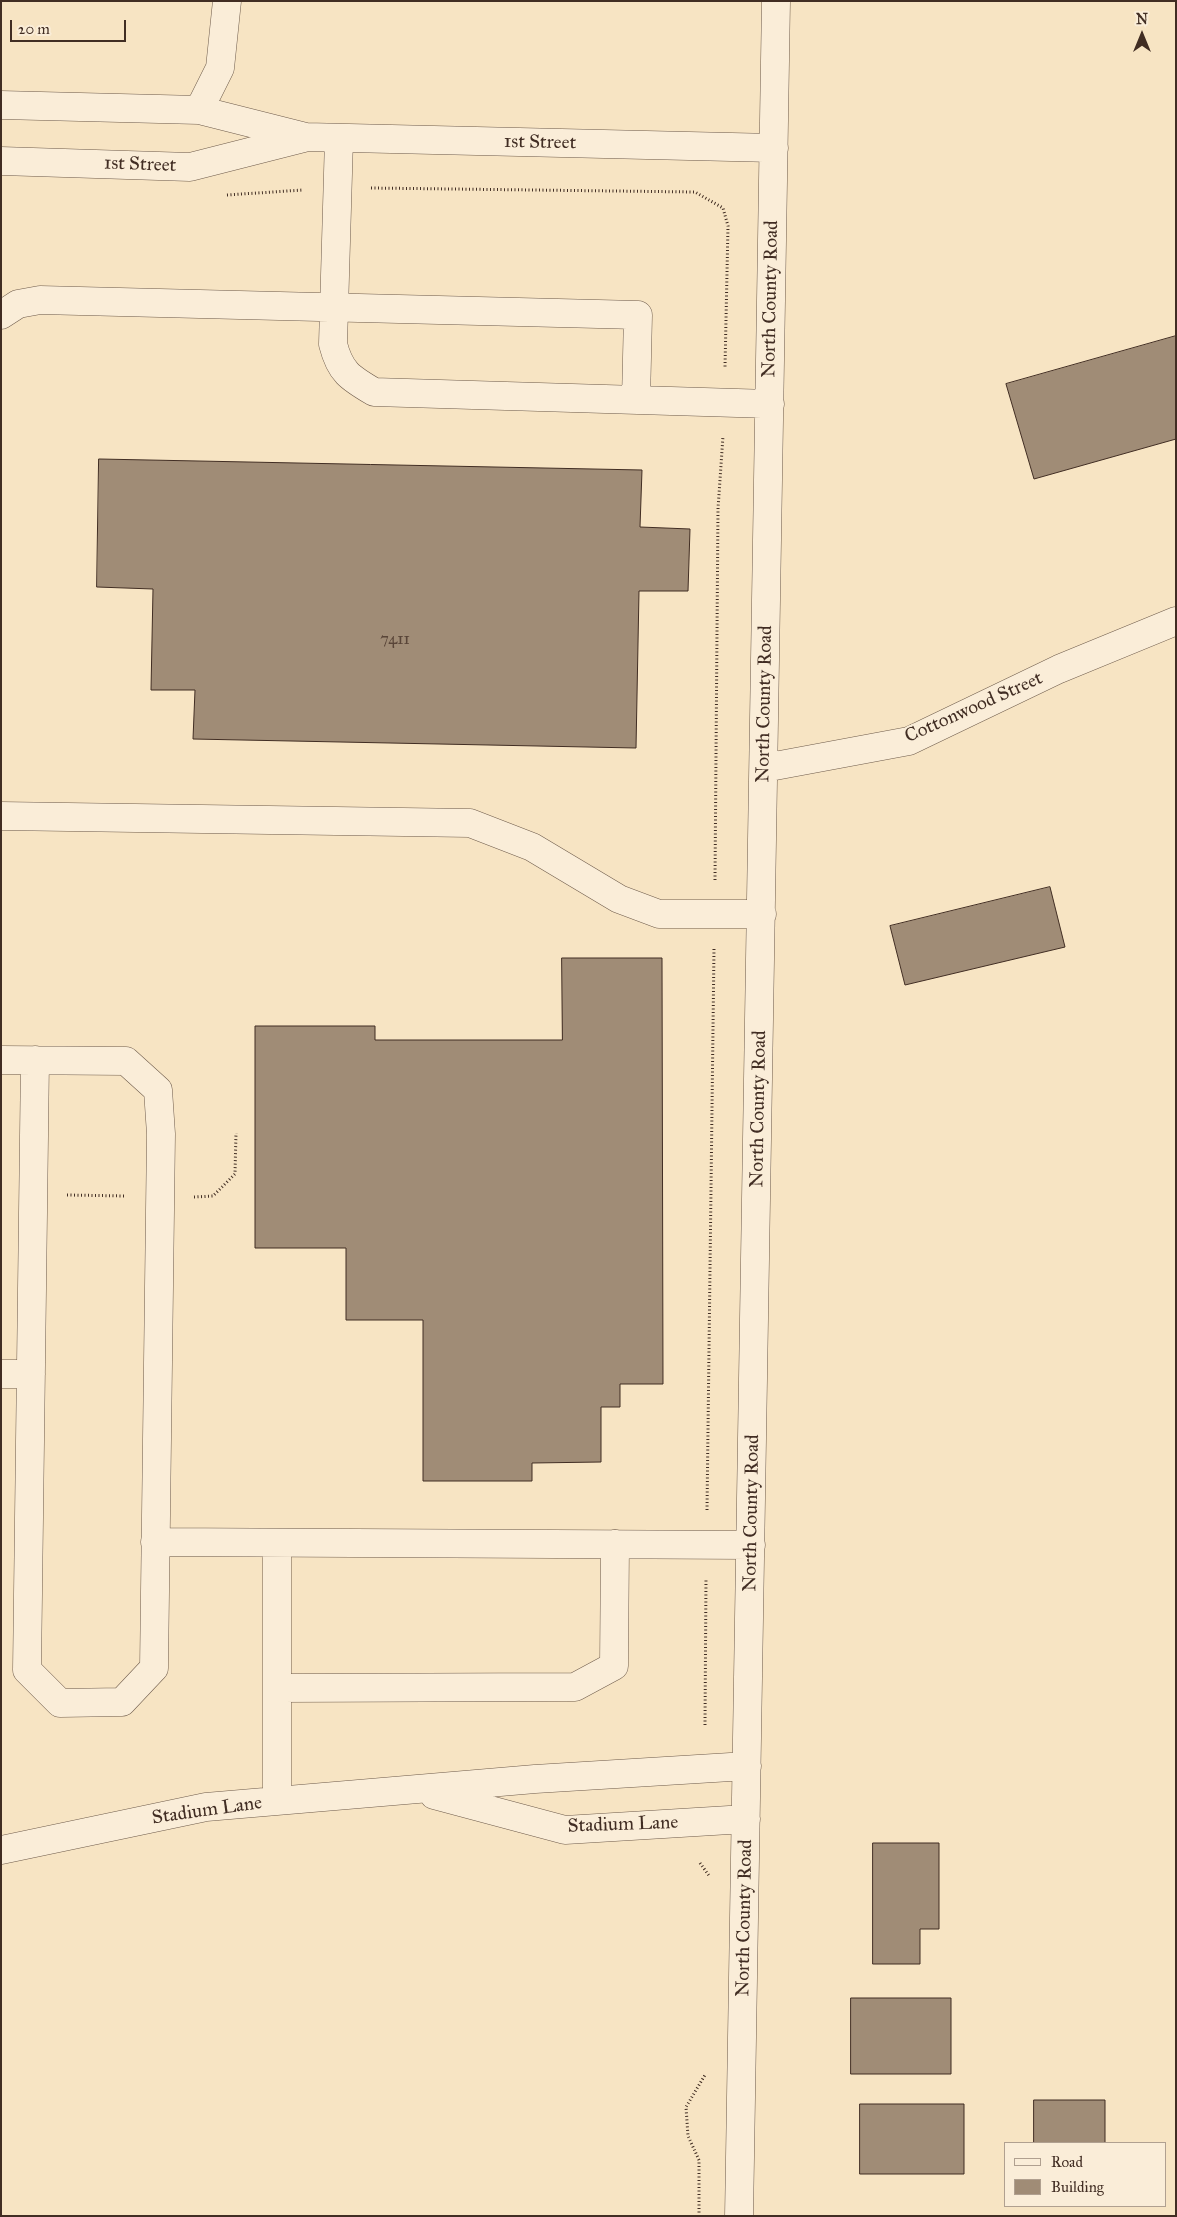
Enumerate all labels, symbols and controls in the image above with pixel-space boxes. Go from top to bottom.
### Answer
scale bar [12,10,129,42]
north arrow [1117,10,1167,60]
text: N [1136,11,1148,28]
text: 20 m [18,20,50,38]
street label: 1st Street [504,131,576,155]
street label: 1st Street [103,152,177,178]
street label: North County Road [758,220,784,378]
street label: North County Road [752,625,778,783]
house number: 7411 [380,630,410,650]
street label: Cottonwood Street [902,667,1046,749]
street label: North County Road [746,1030,772,1188]
street label: North County Road [739,1434,765,1592]
street label: Stadium Lane [151,1792,263,1830]
street label: Stadium Lane [567,1812,679,1838]
street label: North County Road [732,1839,758,1997]
legend [1004,2142,1167,2207]
text: Road [1051,2153,1083,2171]
text: Building [1051,2178,1104,2196]

